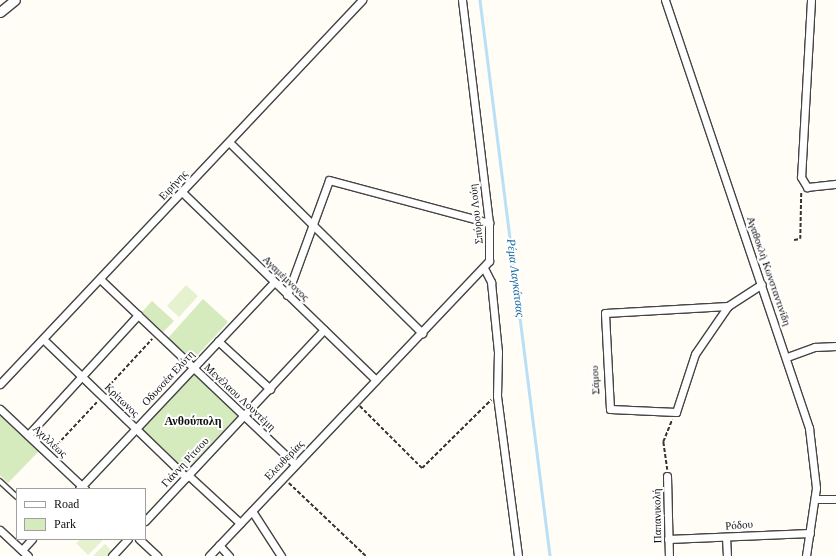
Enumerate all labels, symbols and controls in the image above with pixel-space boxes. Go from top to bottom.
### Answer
street label: Ειρήνης [156,167,190,203]
street label: Σπύρου Λούη [466,183,486,245]
street label: Αγαθοκλή Κωνσταντινίδη [744,215,794,327]
water label: Ρέμα Λαγκάτσας [503,238,527,318]
street label: Αγαμέμνονoς [260,253,312,303]
street label: Οδυσσέα Ελύτη [139,348,197,408]
street label: Μενέλαου Λουντέμη [201,360,279,434]
street label: Σάμου [588,365,602,395]
street label: Κρίτωνος [102,380,142,420]
district label: Ανθούπολη [165,415,221,429]
street label: Αχιλλέως [30,422,70,460]
street label: Γιάννη Ρίτσου [159,434,211,490]
street label: Ελευθερίας [262,437,306,483]
legend [16,488,146,540]
street label: Παπανικολή [650,489,664,543]
text: Road [54,497,79,511]
text: Park [54,517,76,531]
street label: Ρόδου [725,517,753,533]

